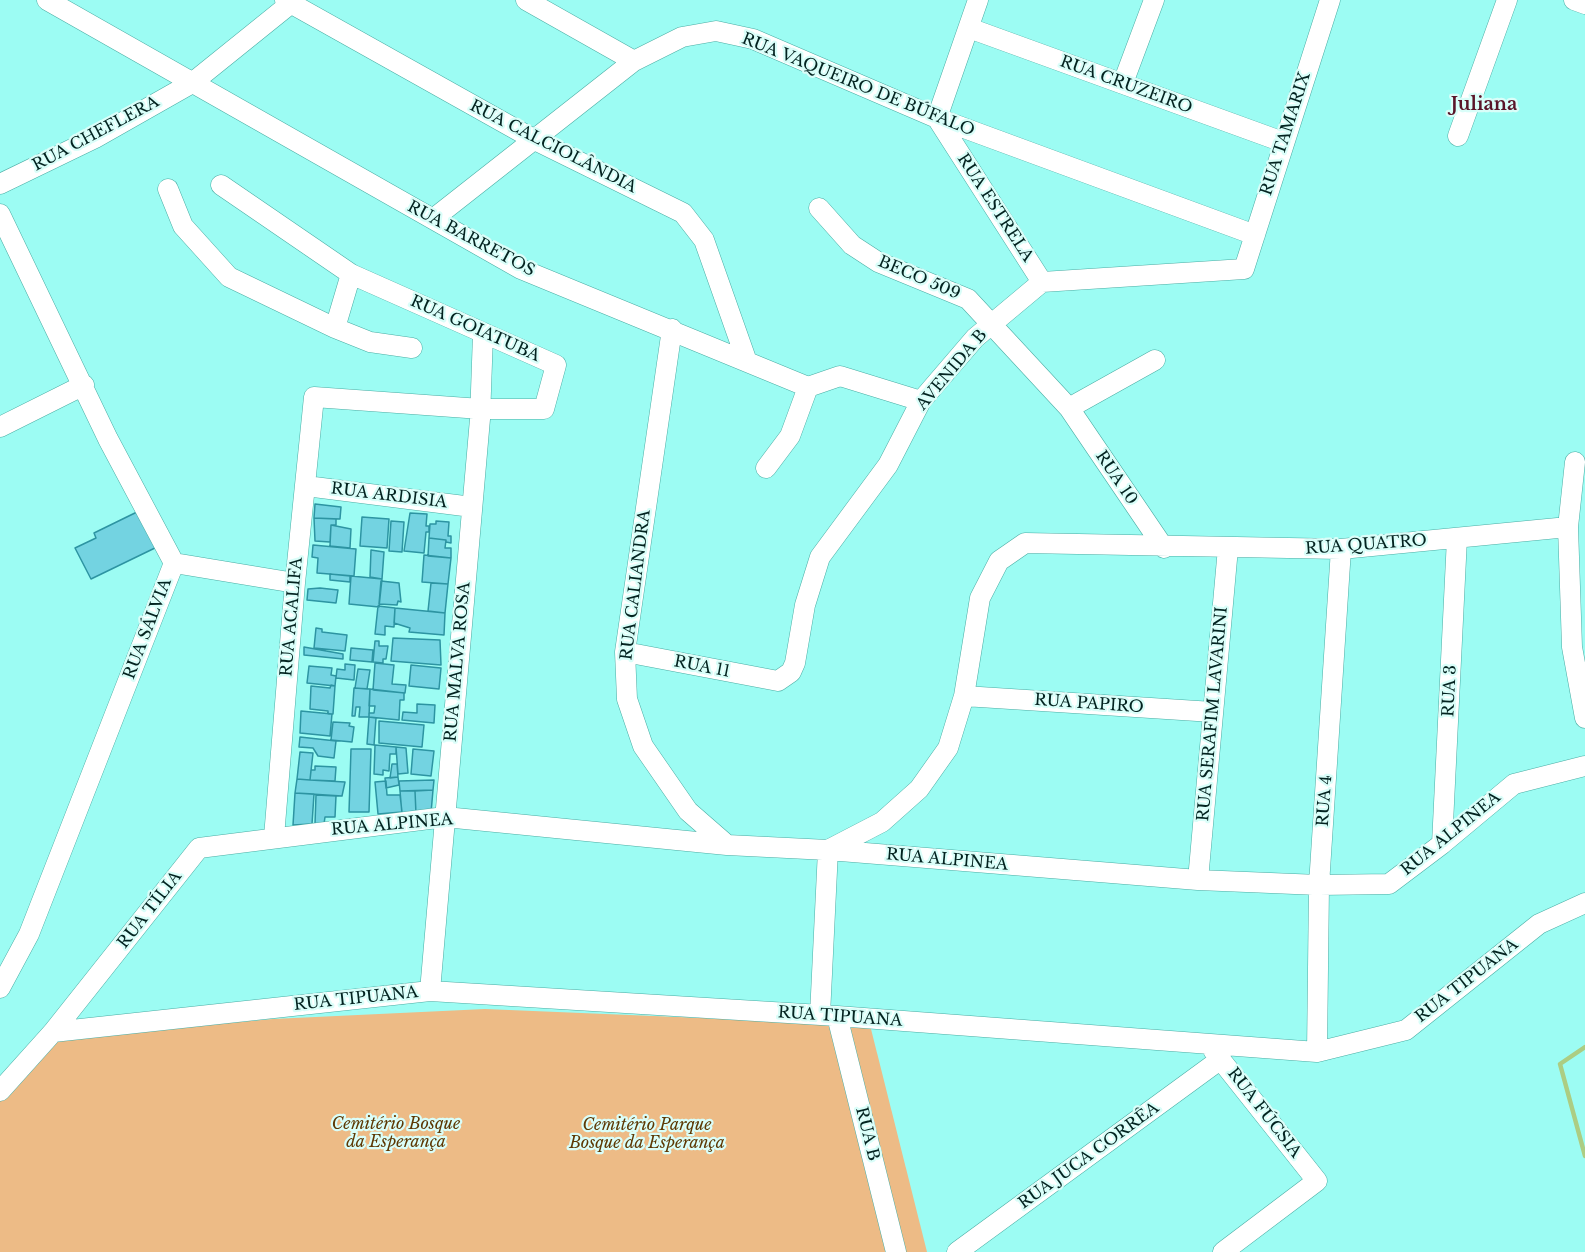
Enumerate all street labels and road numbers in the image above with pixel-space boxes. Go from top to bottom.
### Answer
street label: RUA VAQUEIRO DE BÚFALO [739,29,977,141]
street label: RUA CRUZEIRO [1057,52,1195,118]
street label: RUA TAMARIX [1257,70,1315,198]
street label: RUA CHEFLERA [29,93,163,175]
street label: RUA CALCIOLÂNDIA [466,97,640,197]
street label: RUA ESTRELA [953,150,1037,266]
street label: RUA BARRETOS [404,197,538,281]
street label: BECO 509 [875,252,963,304]
street label: RUA GOIATUBA [407,292,543,366]
street label: AVENIDA B [913,326,991,414]
street label: RUA 10 [1091,447,1141,509]
street label: RUA ARDISIA [330,479,448,513]
street label: RUA CALIANDRA [617,509,655,661]
street label: RUA QUATRO [1305,531,1427,559]
street label: RUA ACALIFA [277,556,307,678]
street label: RUA SÁLVIA [120,576,176,682]
street label: RUA MALVA ROSA [441,581,475,743]
street label: RUA SERAFIM LAVARINI [1194,606,1232,822]
street label: RUA 11 [672,652,732,682]
street label: RUA 3 [1439,664,1461,718]
street label: RUA PAPIRO [1034,691,1144,717]
street label: RUA 4 [1314,775,1336,827]
street label: RUA ALPINEA [1397,788,1505,880]
street label: RUA ALPINEA [330,810,454,840]
street label: RUA ALPINEA [885,845,1009,875]
street label: RUA TÍLIA [114,868,186,952]
street label: RUA TIPUANA [1412,935,1522,1027]
street label: RUA TIPUANA [293,983,419,1015]
street label: RUA TIPUANA [777,1003,903,1031]
street label: RUA FÚCSIA [1223,1064,1305,1162]
street label: RUA JUCA CORRÊA [1015,1099,1163,1213]
street label: RUA B [851,1105,883,1163]

